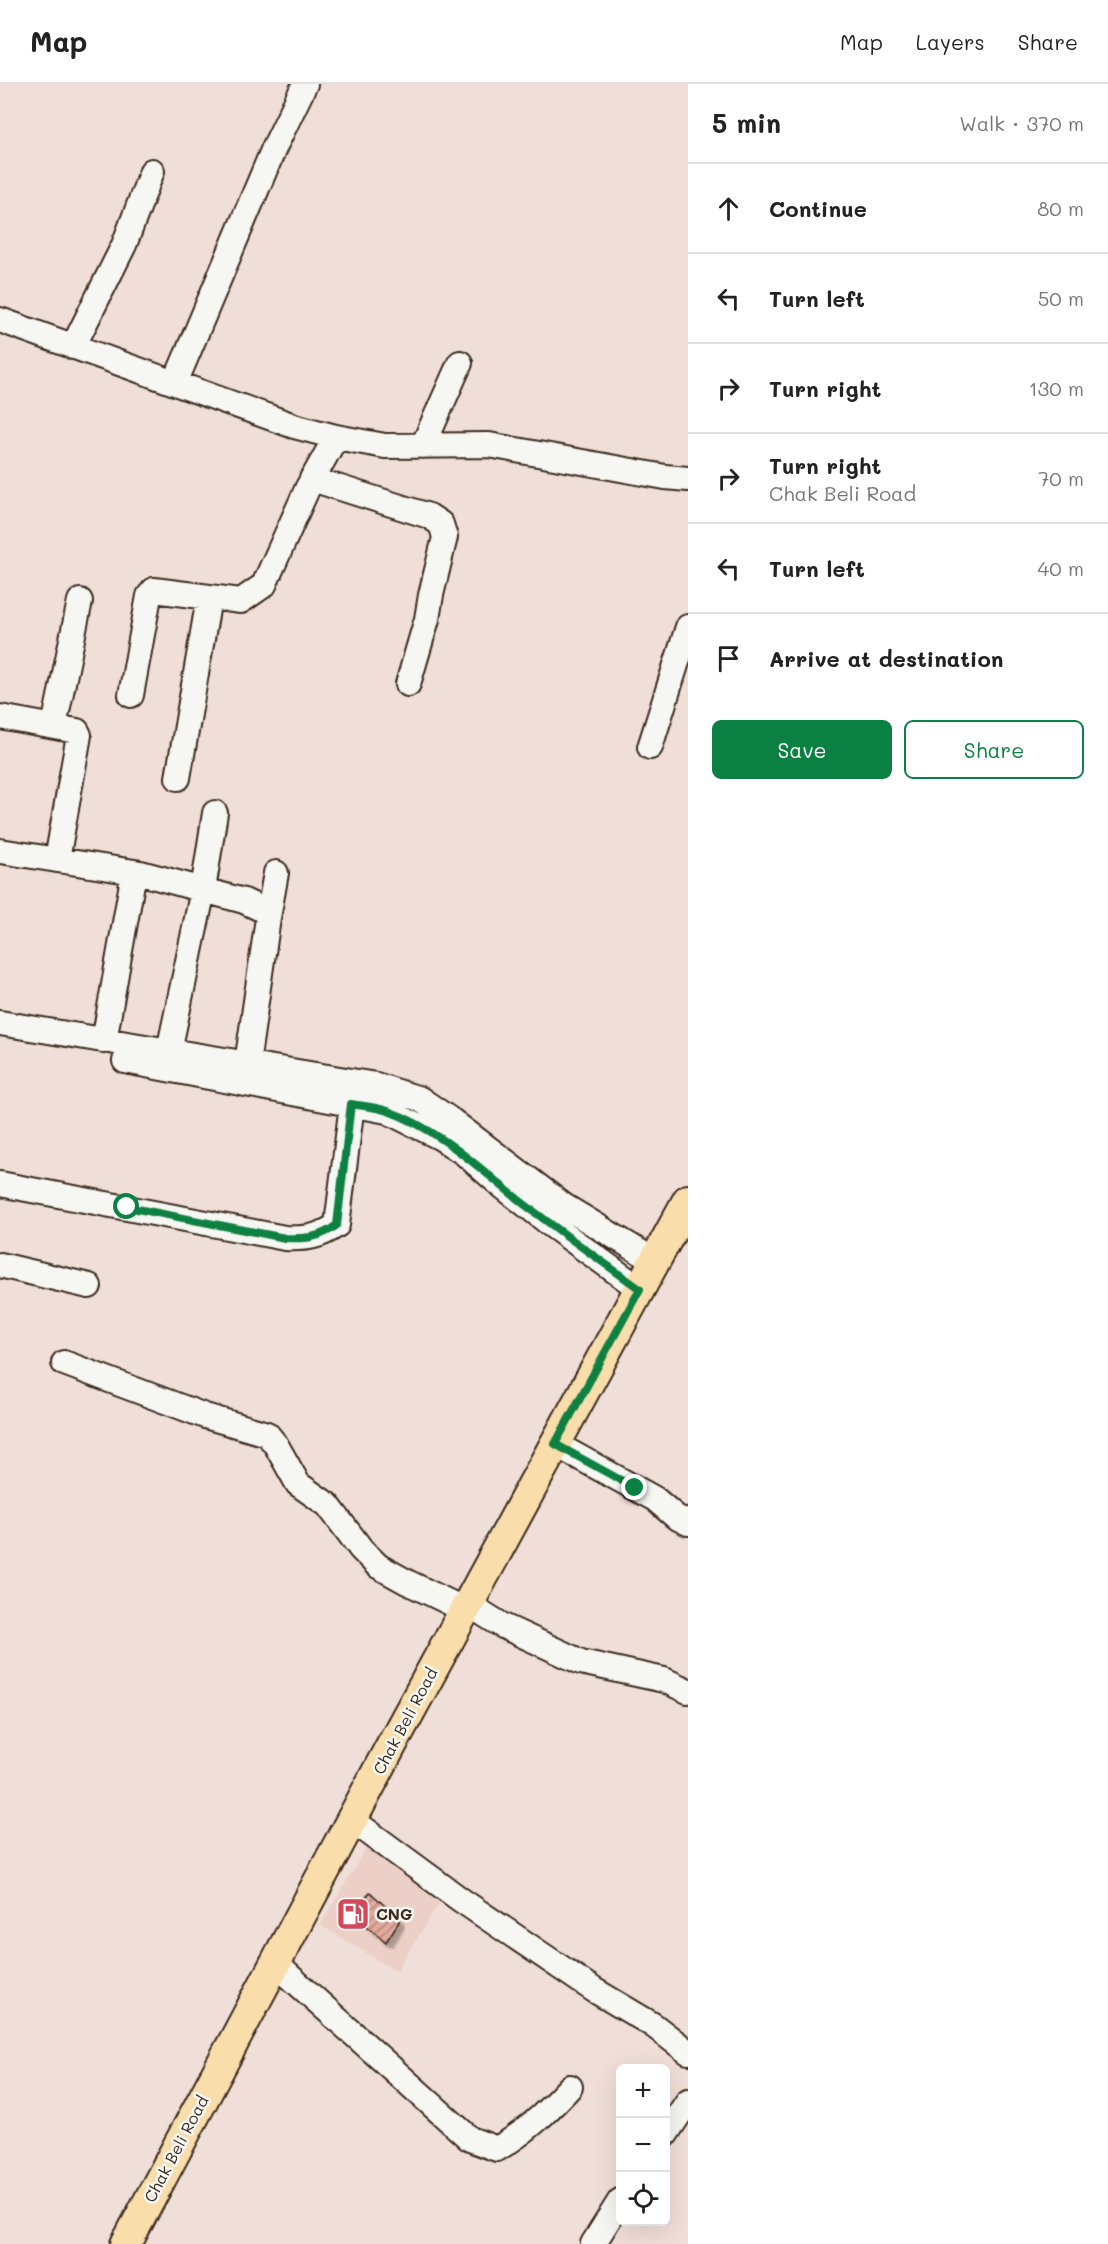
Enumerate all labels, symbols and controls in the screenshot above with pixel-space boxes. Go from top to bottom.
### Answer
text: Map [30,23,87,59]
text: Map [840,28,883,55]
text: Layers [916,28,985,55]
text: Share [1018,28,1078,55]
text: 5 min [712,106,781,140]
text: Walk · 370 m [959,110,1084,136]
icon: ahead [712,192,745,225]
text: Continue [769,194,867,223]
text: 80 m [1037,195,1084,221]
icon: left [712,282,745,315]
text: Turn left [769,284,865,313]
text: 50 m [1038,285,1084,311]
icon: right [712,372,745,405]
text: Turn right [769,374,881,403]
text: 130 m [1029,375,1084,401]
text: Turn right [769,451,881,480]
icon: right [712,462,745,495]
text: 70 m [1038,465,1084,491]
text: Chak Beli Road [769,480,916,506]
icon: left [712,552,745,585]
text: Turn left [769,554,865,583]
text: 40 m [1038,555,1084,581]
icon: arrive [712,642,745,675]
text: Arrive at destination [769,644,1004,673]
button: Save [712,720,892,779]
button: Share [904,720,1084,779]
route start [113,1193,139,1219]
route end [621,1474,647,1500]
street label: Chak Beli Road [368,1664,441,1778]
fuel station icon: CNG [335,1896,371,1932]
place label: CNG [376,1903,412,1924]
map controls [616,2064,670,2226]
button: + [616,2064,670,2118]
street label: Chak Beli Road [139,2092,212,2206]
button: − [616,2118,670,2172]
button: locate [616,2172,670,2226]

